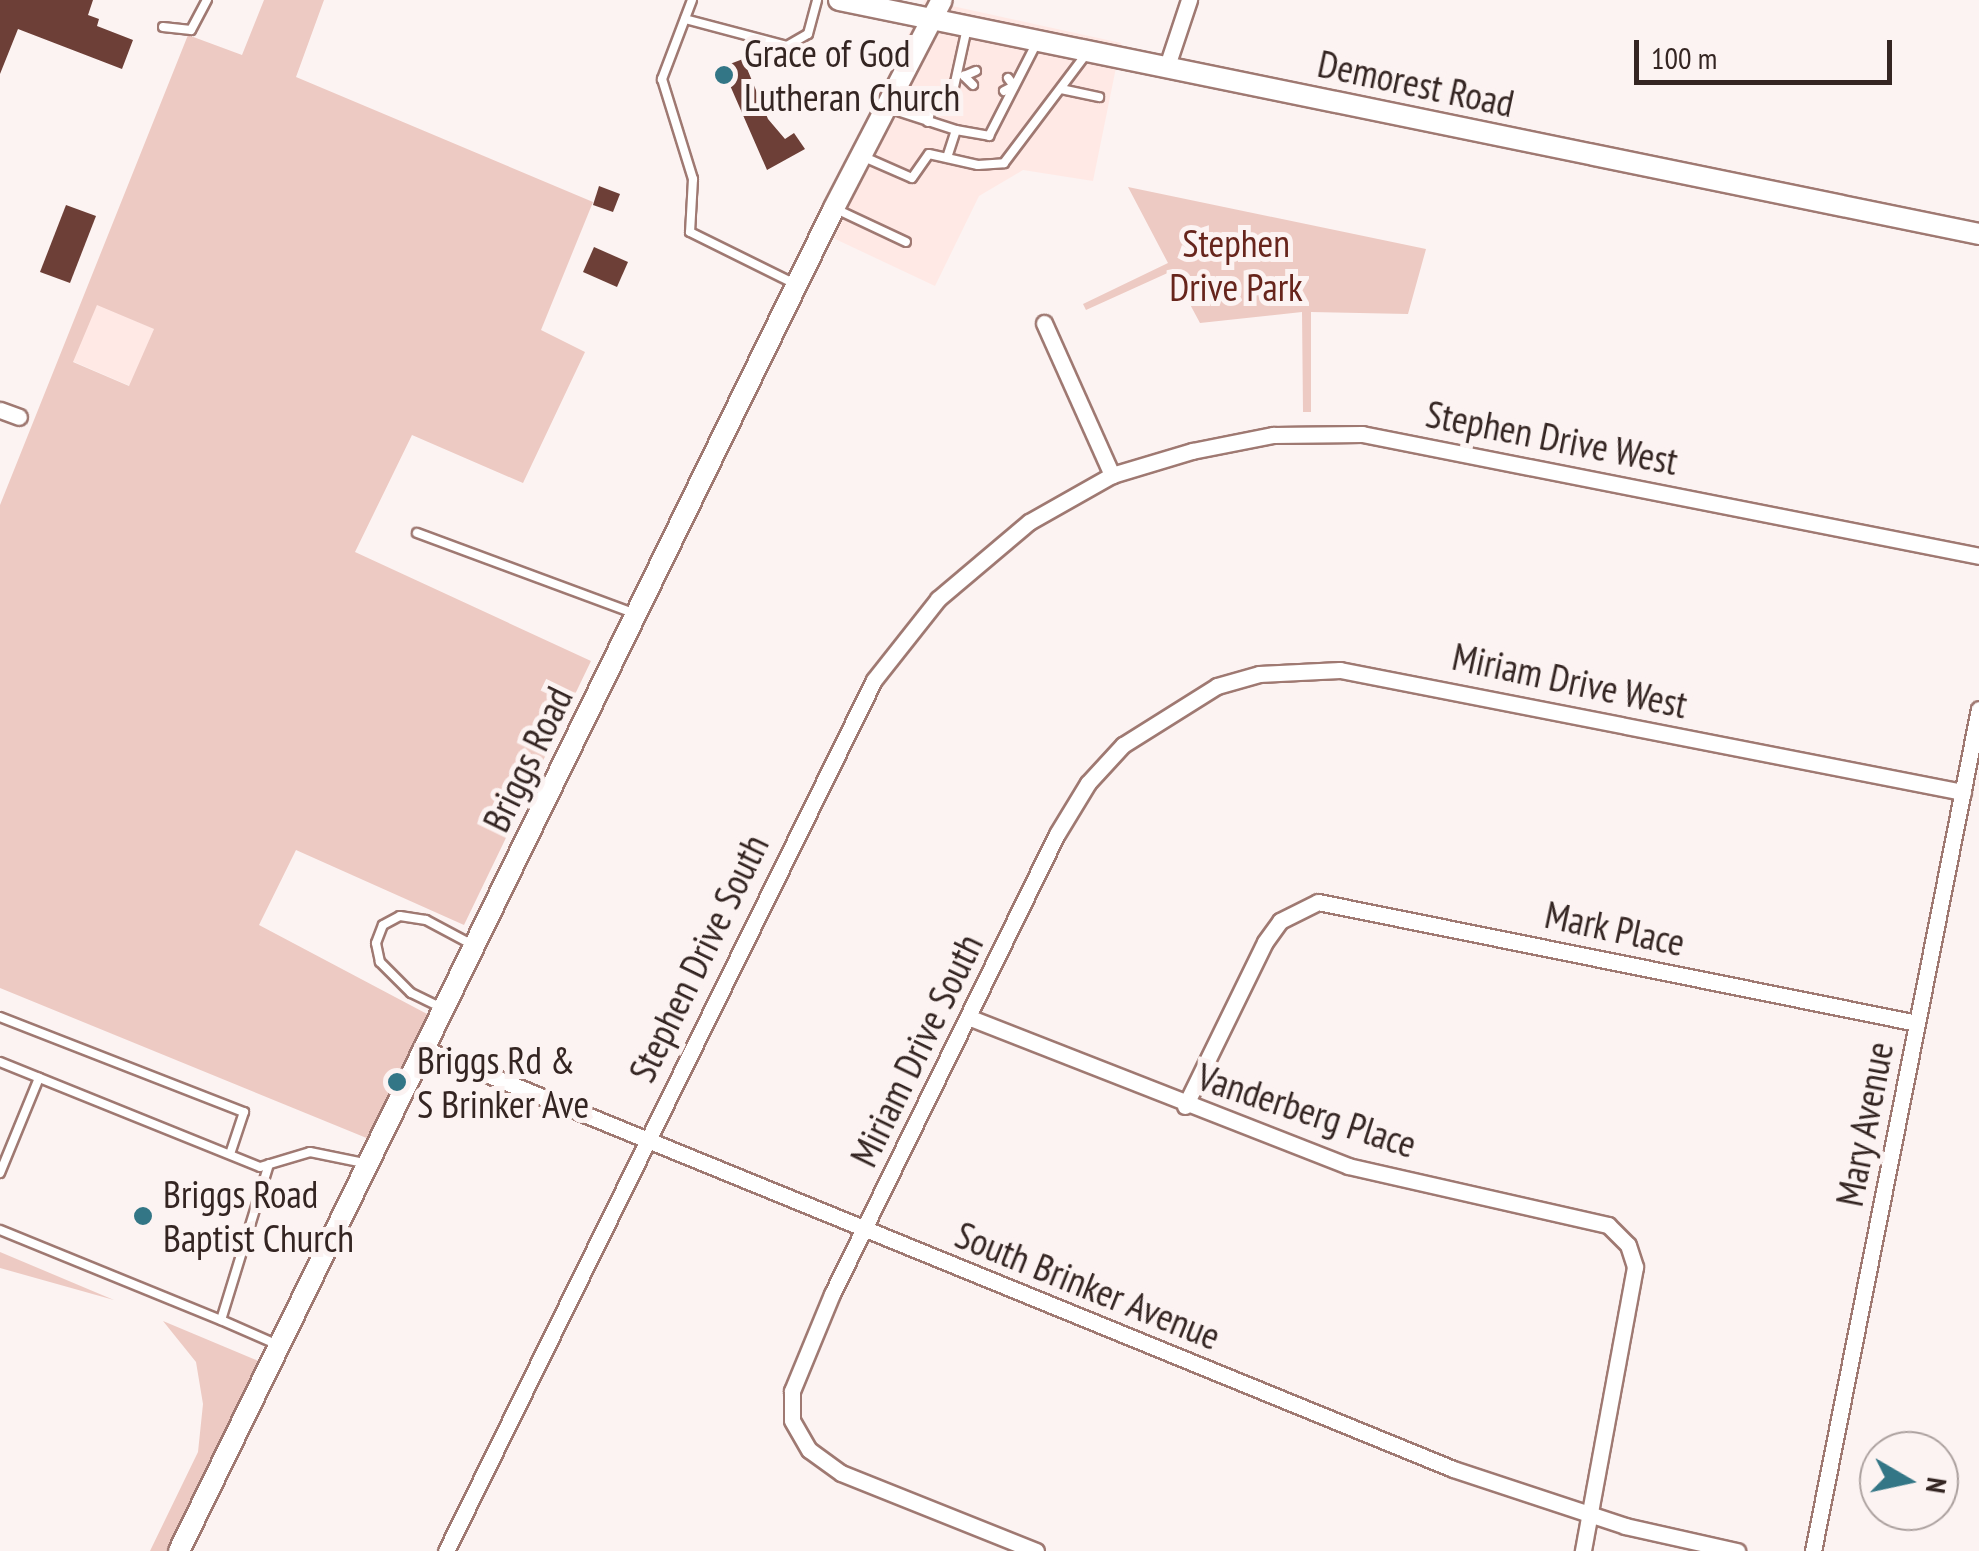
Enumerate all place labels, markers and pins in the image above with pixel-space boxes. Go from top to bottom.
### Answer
place label: Grace of God Lutheran Church [744,30,960,120]
marker: Grace of God Lutheran Church [713,64,735,86]
place label: Briggs Rd & S Brinker Ave [417,1037,590,1126]
marker: Briggs Rd & S Brinker Ave [386,1071,408,1093]
place label: Briggs Road Baptist Church [163,1171,354,1260]
marker: Briggs Road Baptist Church [132,1205,154,1227]

